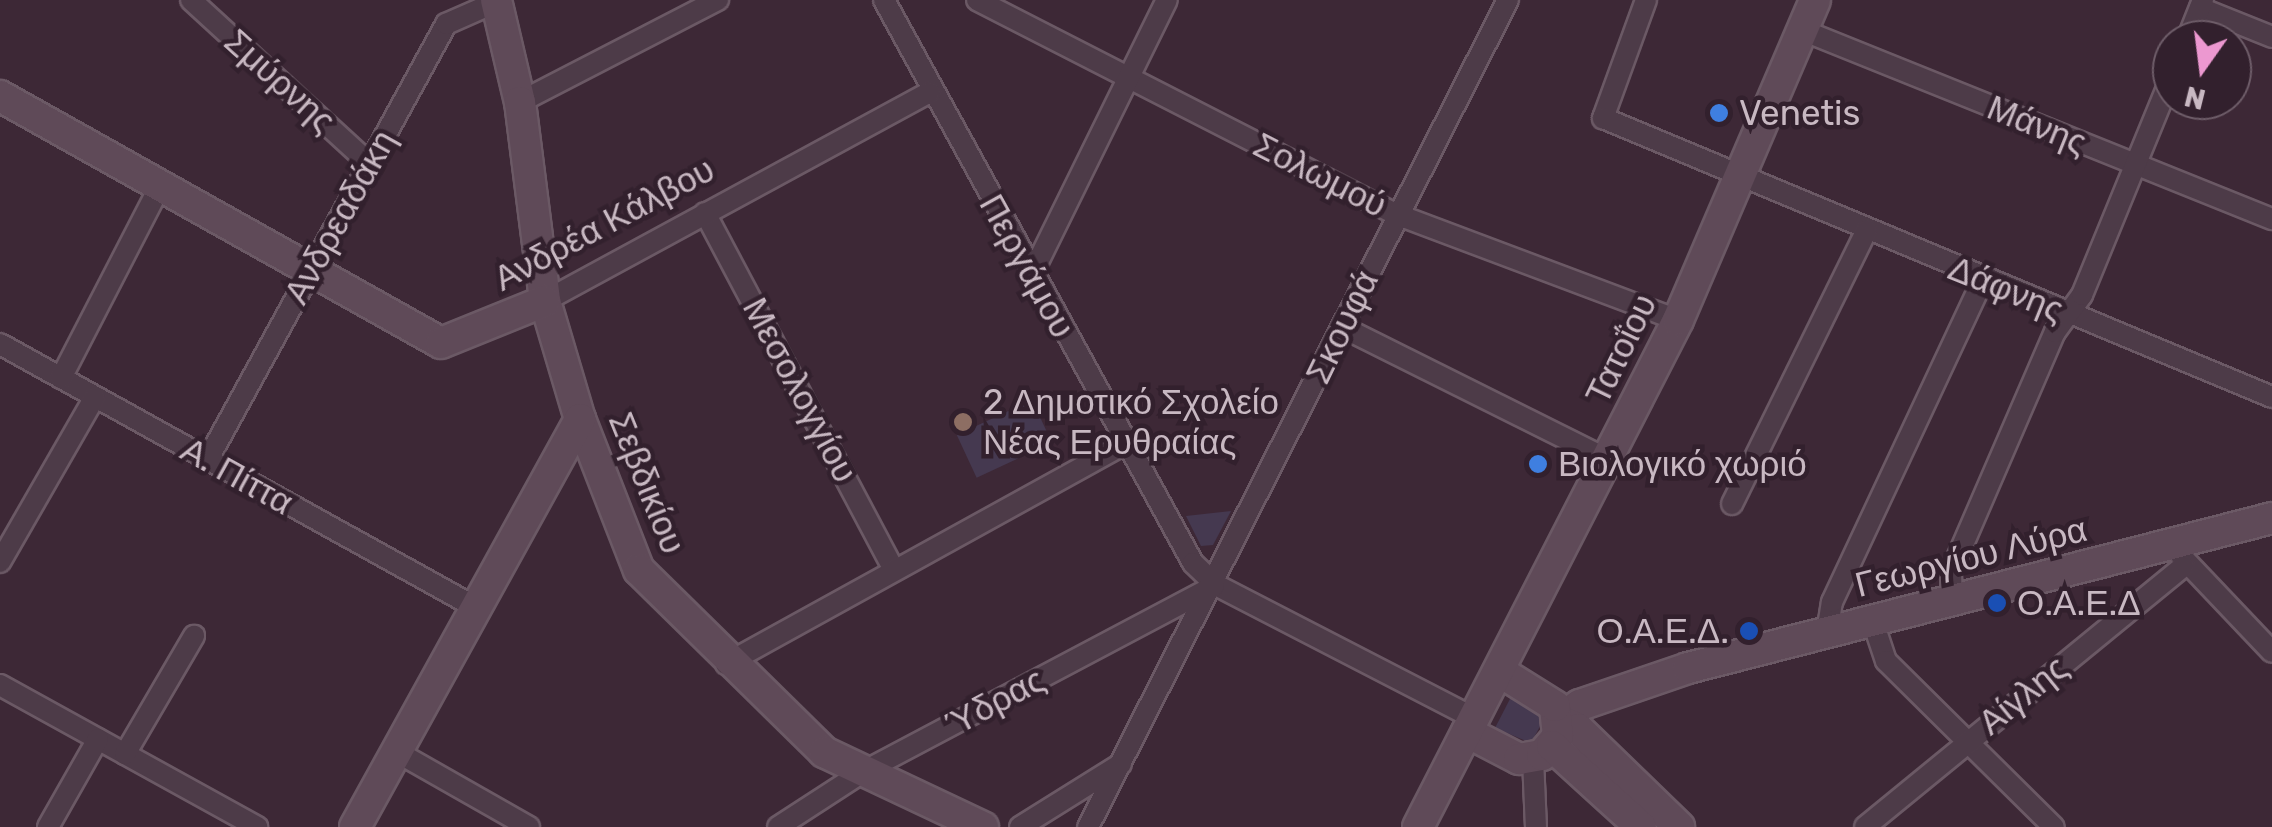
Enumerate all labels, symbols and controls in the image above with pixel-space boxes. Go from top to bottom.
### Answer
street label: Σμύρνης [216,20,344,142]
north arrow [2152,20,2252,120]
text: N [2181,79,2209,116]
street label: Μάνης [1981,86,2093,164]
place label: Venetis [1739,92,1860,134]
marker: Venetis [1708,102,1730,124]
street label: Ανδρεαδάκη [275,123,405,311]
street label: Σολωμού [1247,124,1393,226]
street label: Ανδρέα Κάλβου [487,148,721,300]
street label: Περγάμου [971,187,1083,345]
street label: Δάφνης [1942,247,2070,331]
street label: Σκουφά [1297,264,1387,390]
street label: Τατοΐου [1576,287,1666,411]
street label: Μεσολογγίου [734,291,866,489]
place label: 2 Δημοτικό Σχολείο Νέας Ερυθραίας [983,381,1279,463]
street label: Σεβδικίου [600,406,694,560]
marker: 2 Δημοτικό Σχολείο Νέας Ερυθραίας [952,411,974,433]
street label: Α. Πίττα [174,428,300,524]
place label: Βιολογικό χωριό [1558,443,1807,485]
marker: Βιολογικό χωριό [1527,453,1549,475]
street label: Γεωργίου Λύρα [1851,508,2091,606]
place label: Ο.Α.Ε.Δ [2017,582,2141,624]
marker: Ο.Α.Ε.Δ [1986,592,2008,614]
place label: Ο.Α.Ε.Δ. [1596,610,1729,652]
marker: Ο.Α.Ε.Δ. [1738,620,1760,642]
street label: Αίγλης [1970,646,2076,744]
street label: Ύδρας [938,658,1052,746]

